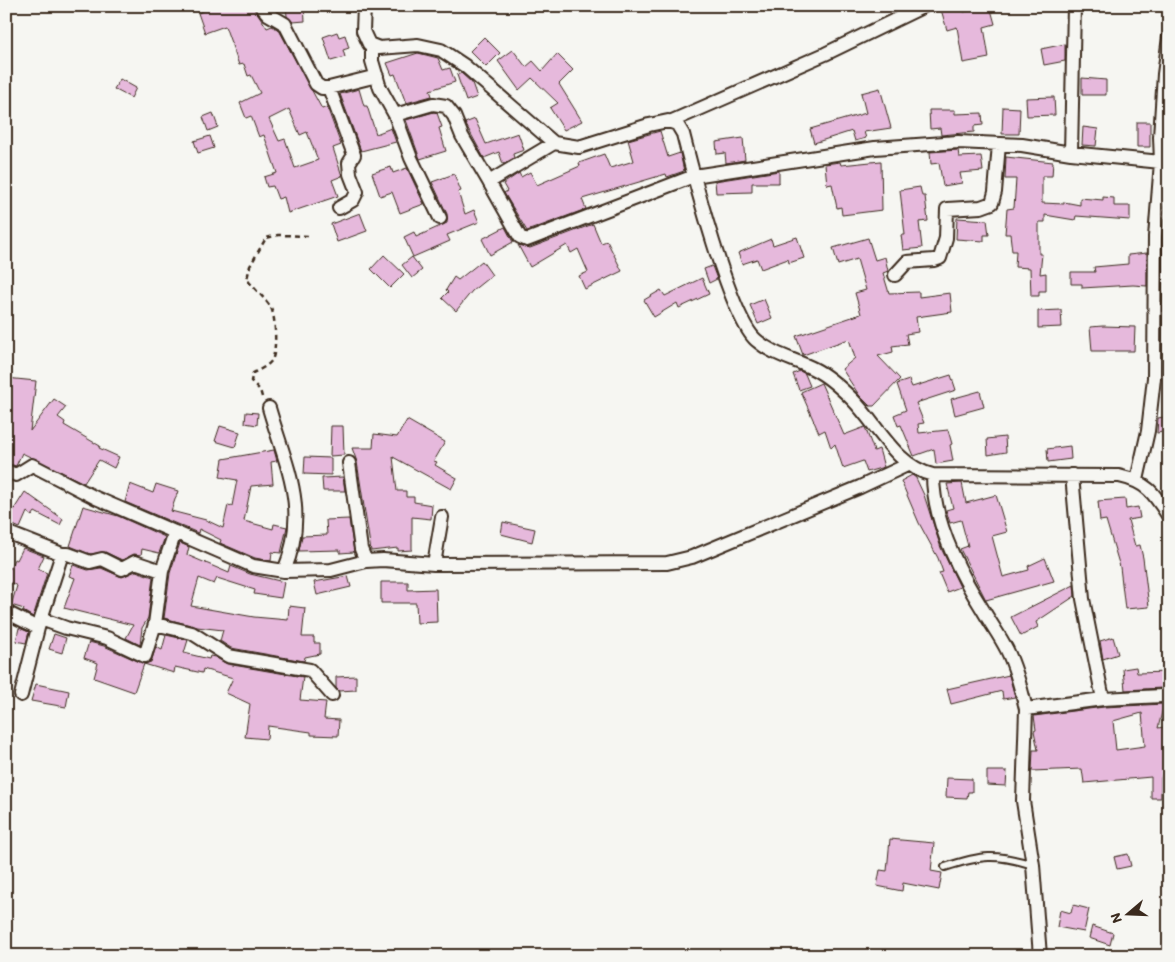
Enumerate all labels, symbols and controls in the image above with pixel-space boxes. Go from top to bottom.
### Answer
north arrow [1102,890,1152,940]
text: N [1107,911,1126,925]

